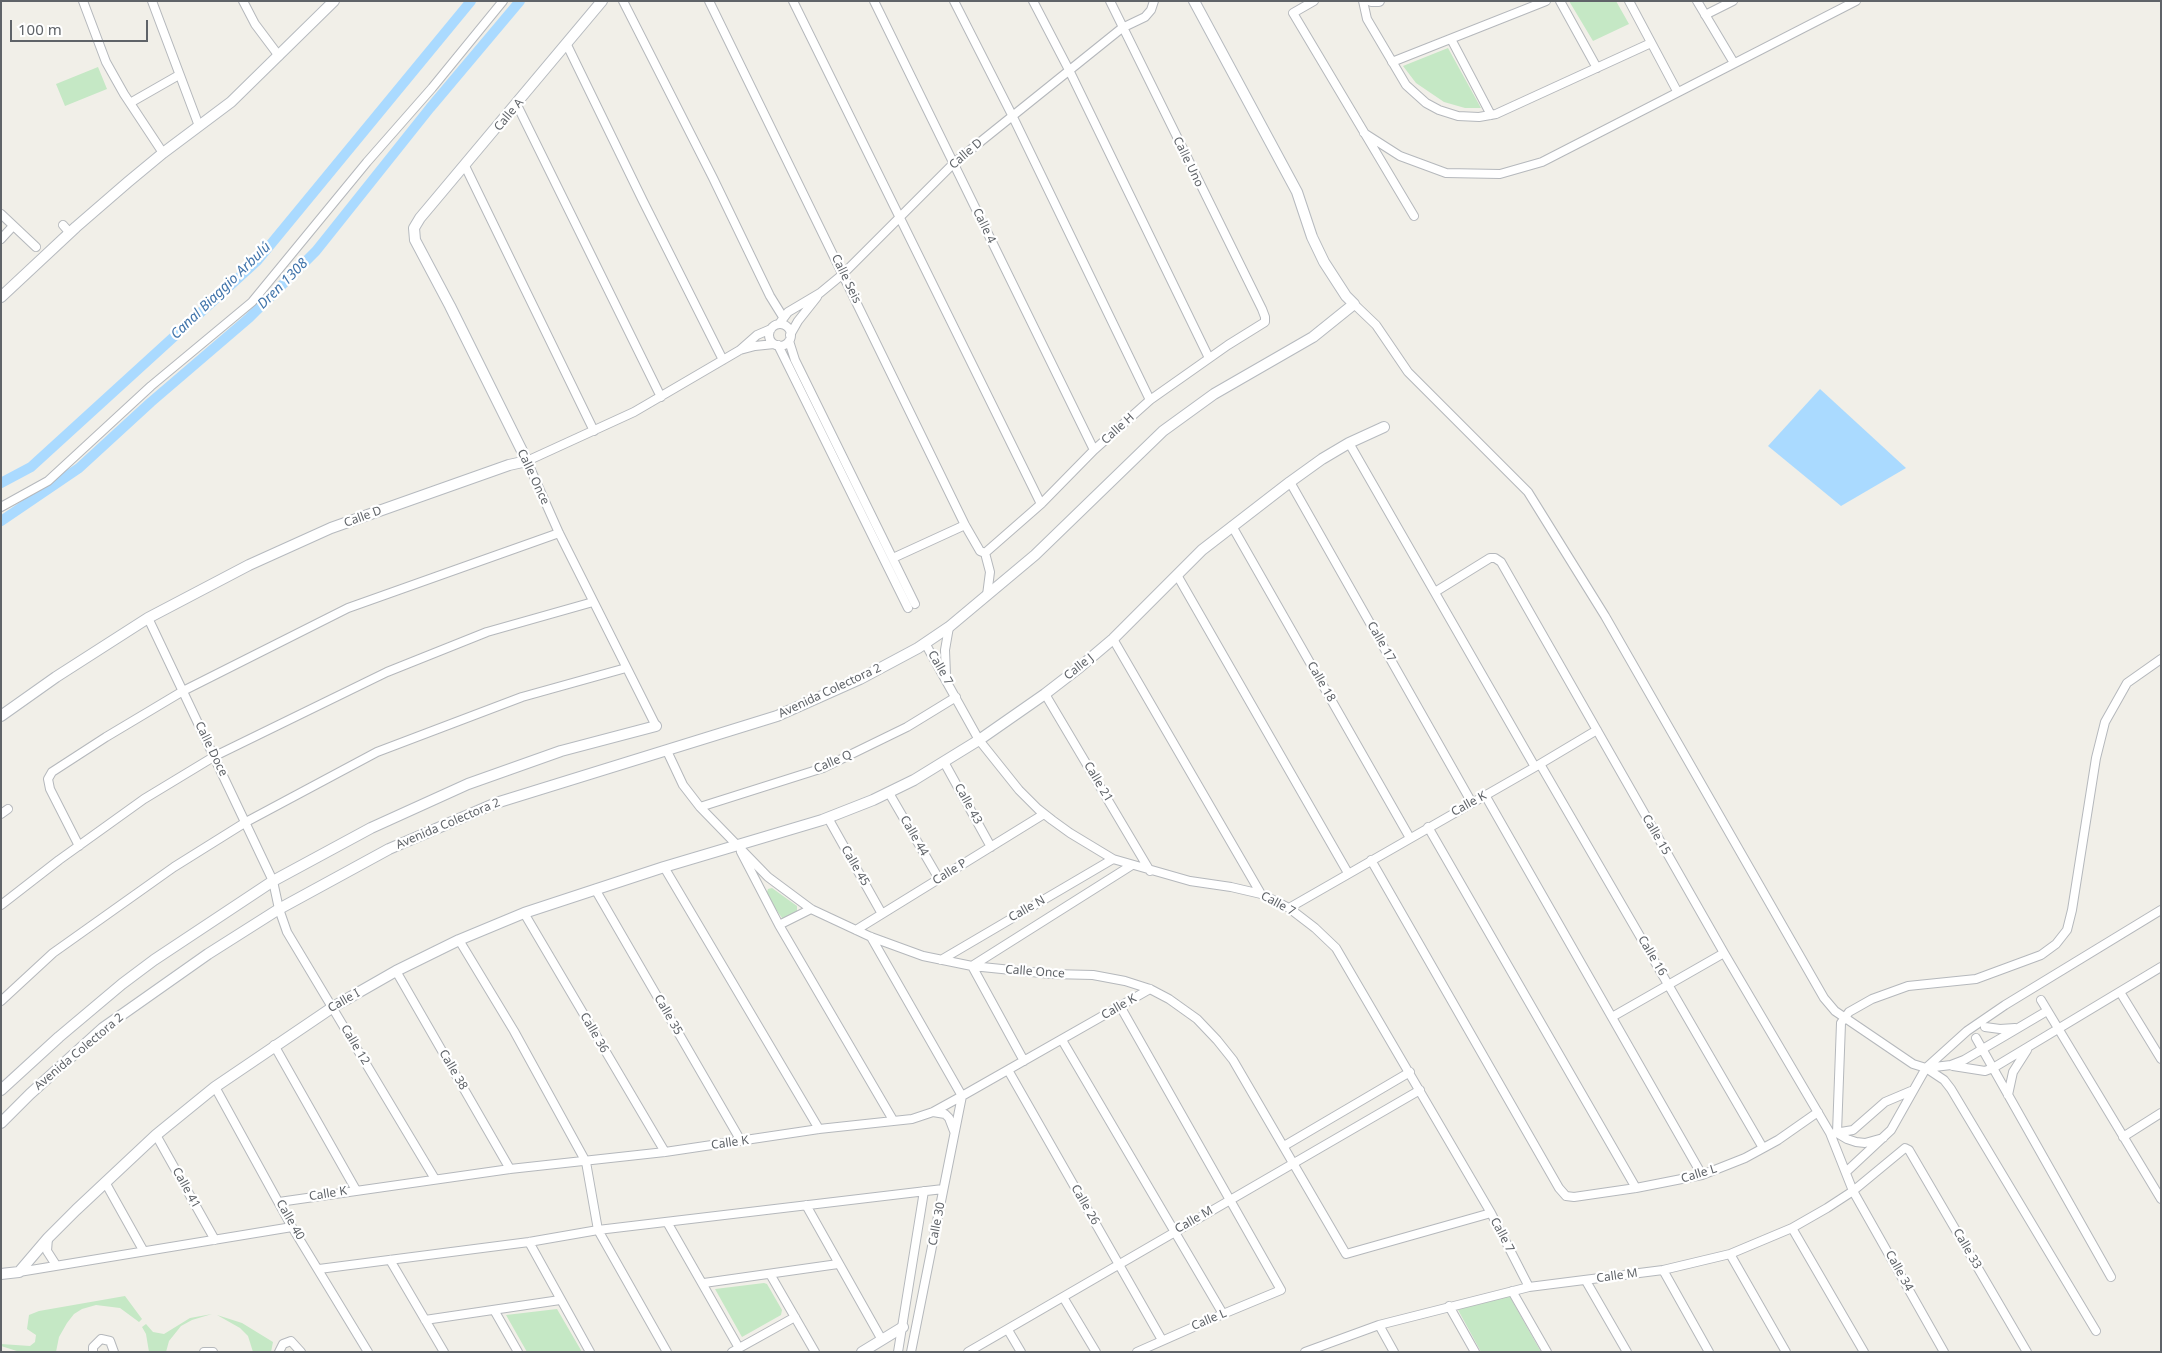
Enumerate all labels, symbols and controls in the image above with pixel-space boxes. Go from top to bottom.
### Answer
scale bar [12,10,150,42]
text: 100 m [18,19,62,39]
street label: Calle A [491,96,527,134]
street label: Calle Uno [1170,135,1206,189]
street label: Calle D [947,136,985,172]
street label: Calle 4 [969,206,999,246]
water label: Canal Biaggio Arbulú [168,239,274,343]
street label: Calle Seis [828,252,864,306]
water label: Dren 1308 [254,255,312,313]
street label: Calle H [1099,411,1137,447]
street label: Calle Once [514,447,552,507]
street label: Calle D [342,504,384,530]
street label: Calle 17 [1364,619,1398,665]
street label: Calle 7 [924,648,956,688]
street label: Calle J [1061,651,1097,683]
street label: Calle 18 [1304,659,1338,705]
street label: Avenida Colectora 2 [776,661,884,721]
street label: Calle Doce [192,719,230,779]
street label: Calle Q [812,748,854,776]
street label: Calle 21 [1080,759,1116,805]
street label: Calle 43 [951,781,985,827]
street label: Calle K [1449,789,1489,819]
street label: Avenida Colectora 2 [394,796,502,852]
street label: Calle 15 [1639,812,1673,858]
street label: Calle 44 [897,813,931,859]
street label: Calle 45 [838,843,872,889]
street label: Calle P [930,856,970,888]
street label: Calle 7 [1258,889,1298,919]
street label: Calle N [1006,893,1048,925]
street label: Calle 16 [1634,933,1670,979]
street label: Calle Once [1005,963,1065,981]
street label: Calle I [325,986,363,1016]
street label: Calle K [1099,991,1139,1023]
street label: Calle 35 [651,992,685,1038]
street label: Calle 36 [577,1010,611,1056]
street label: Avenida Colectora 2 [32,1011,126,1093]
street label: Calle 12 [337,1022,373,1068]
street label: Calle 38 [436,1047,470,1093]
street label: Calle K [710,1133,750,1153]
street label: Calle L [1679,1162,1719,1186]
street label: Calle 41 [169,1165,203,1211]
street label: Calle 26 [1068,1182,1102,1228]
street label: Calle K [308,1184,348,1204]
street label: Calle 40 [273,1197,307,1243]
street label: Calle 30 [926,1201,948,1247]
street label: Calle M [1173,1203,1215,1237]
street label: Calle 7 [1487,1215,1517,1255]
street label: Calle 33 [1950,1226,1984,1272]
street label: Calle 34 [1882,1248,1916,1294]
street label: Calle M [1596,1266,1638,1286]
street label: Calle L [1189,1306,1229,1334]

